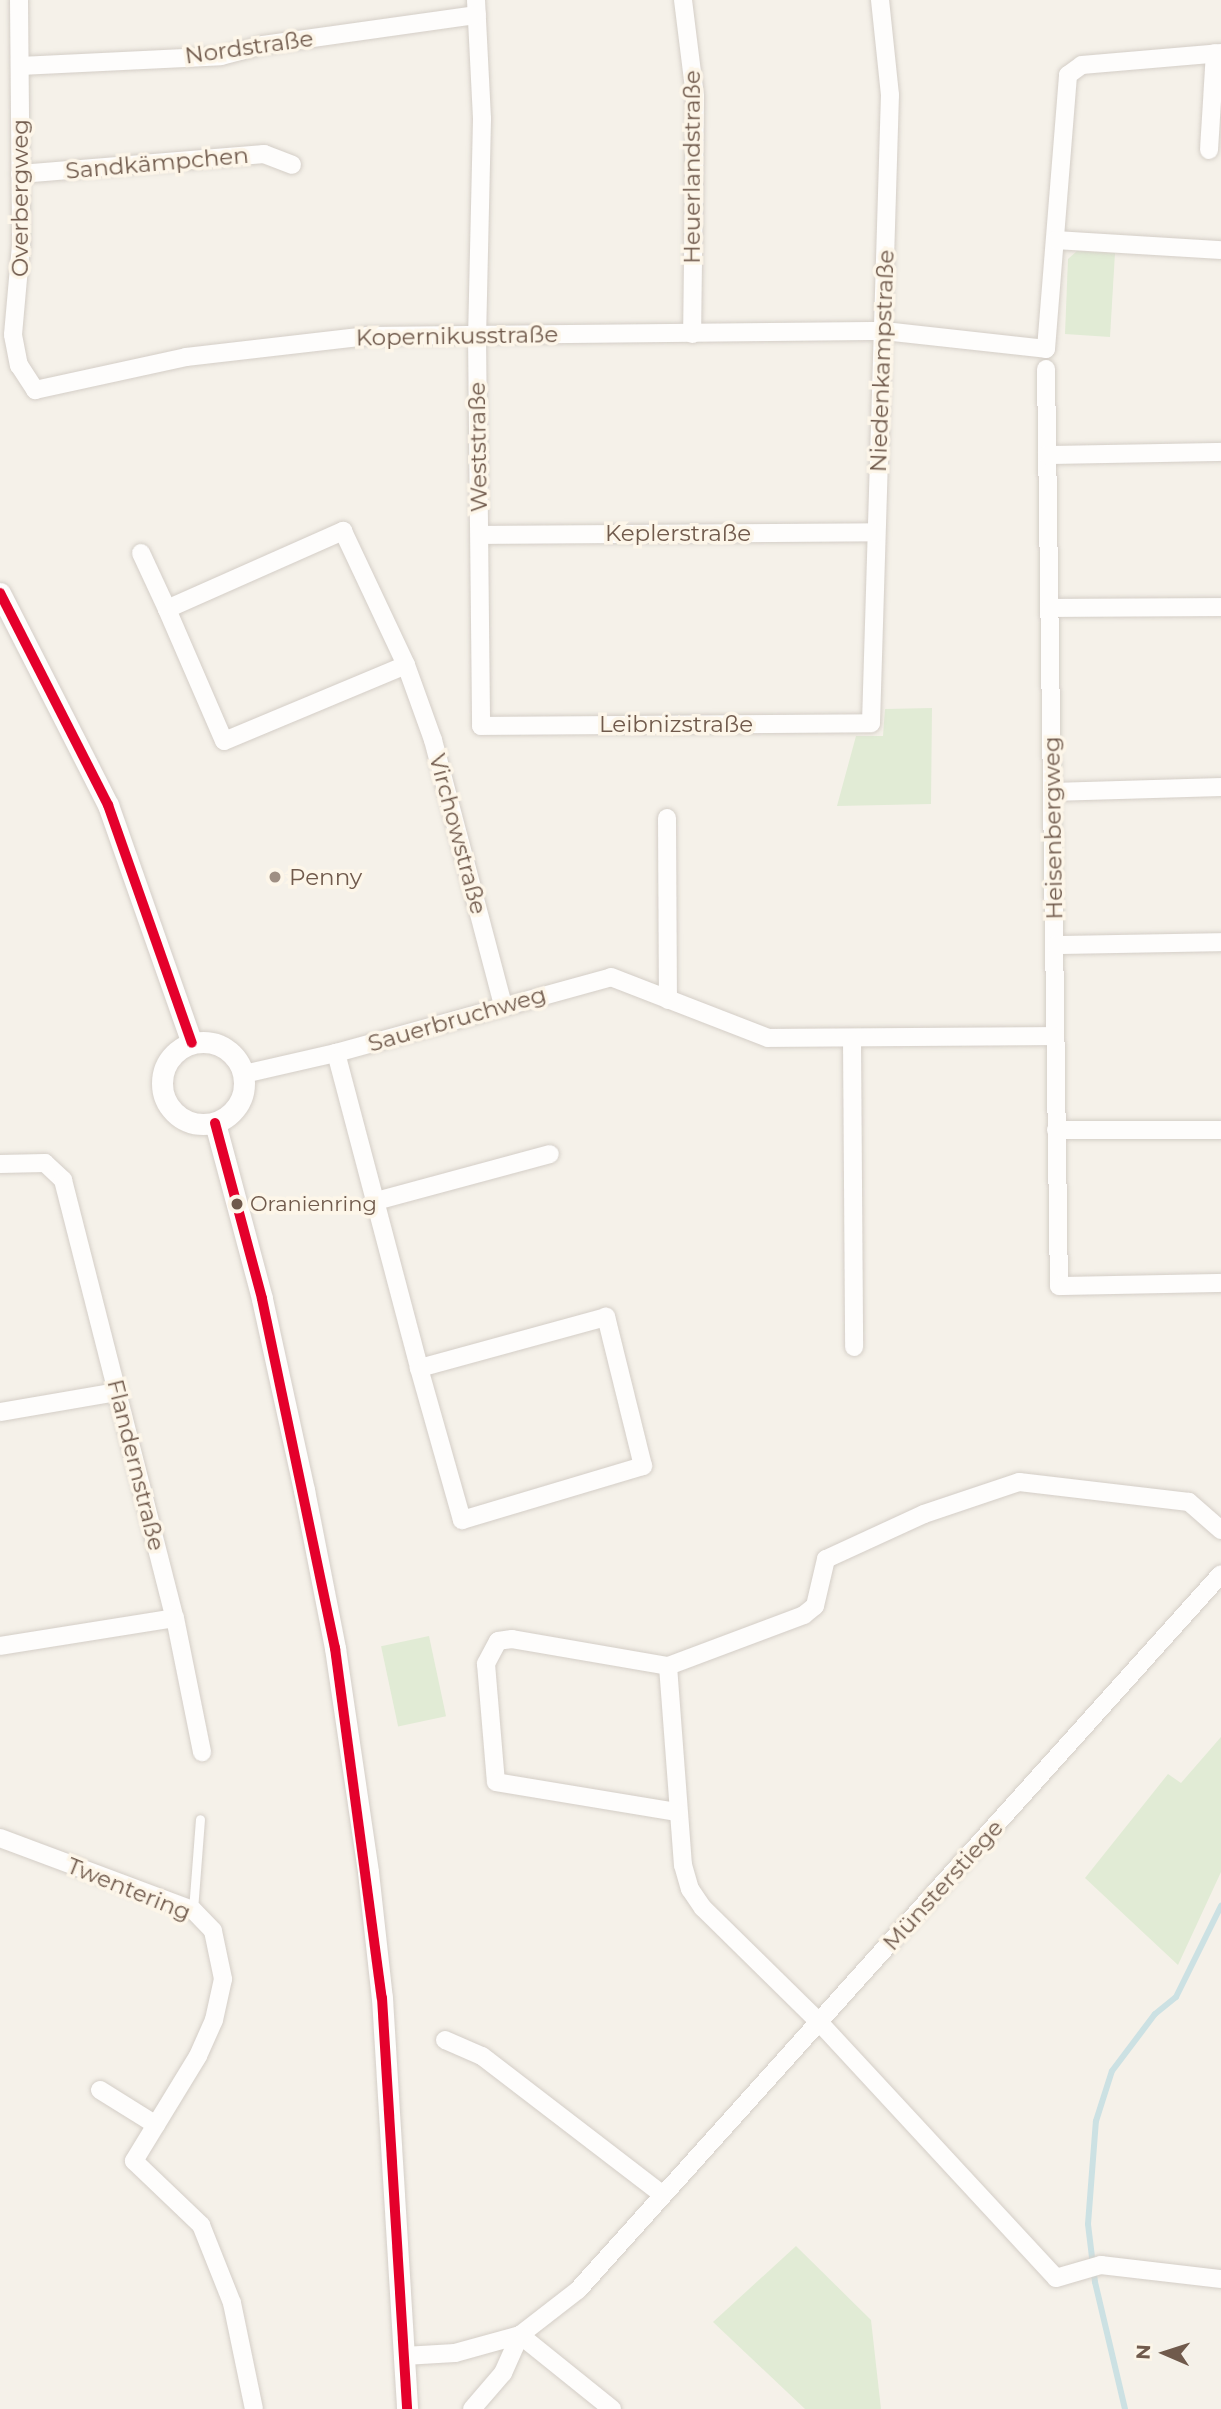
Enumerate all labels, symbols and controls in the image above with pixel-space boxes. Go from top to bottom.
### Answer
street label: Nordstraße [183,24,315,70]
street label: Heuerlandstraße [678,70,706,264]
street label: Overbergweg [6,119,34,277]
street label: Sandkämpchen [64,141,250,185]
street label: Niedenkampstraße [864,249,900,473]
street label: Kopernikusstraße [356,320,558,352]
street label: Weststraße [463,382,493,512]
street label: Keplerstraße [605,519,751,547]
street label: Leibnizstraße [599,710,753,738]
street label: Heisenbergweg [1038,736,1068,920]
street label: Virchowstraße [423,751,493,917]
place label: Penny [289,863,362,891]
marker: Penny [267,869,283,885]
street label: Sauerbruchweg [365,980,549,1058]
place label: Oranienring [250,1191,377,1217]
marker: Oranienring [230,1197,244,1211]
street label: Flandernstraße [101,1376,171,1554]
street label: Münsterstiege [877,1814,1009,1956]
street label: Twentering [63,1852,195,1926]
north arrow [1130,2318,1200,2388]
text: N [1132,2344,1155,2360]

